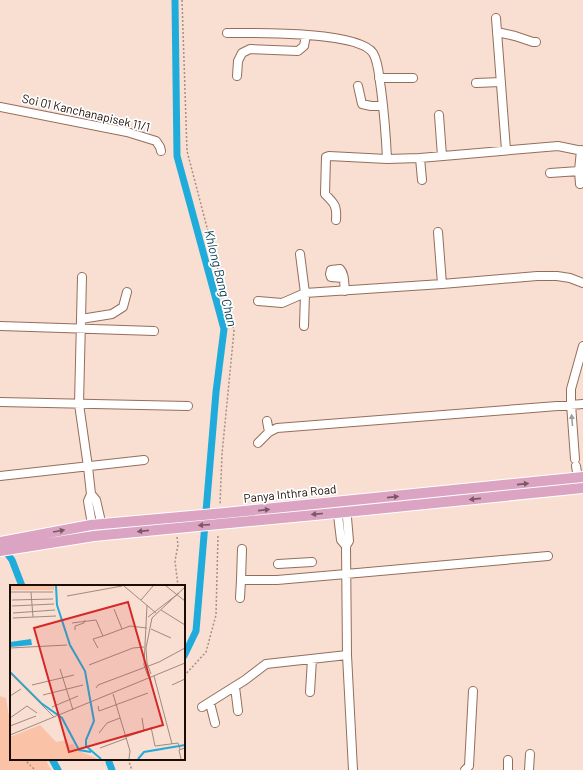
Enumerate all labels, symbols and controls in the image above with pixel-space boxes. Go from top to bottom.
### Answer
street label: Soi 01 Kanchanapisek 11/1 [21,90,152,134]
water label: Khlong Bang Chan [201,228,241,328]
one-way arrow [569,414,575,426]
one-way arrow [517,480,529,487]
street label: Panya Inthra Road [243,481,337,505]
one-way arrow [387,494,399,500]
one-way arrow [469,495,481,502]
one-way arrow [258,506,270,513]
one-way arrow [311,511,323,518]
one-way arrow [198,522,210,529]
one-way arrow [53,528,66,534]
one-way arrow [137,528,149,534]
inset map [10,585,185,760]

